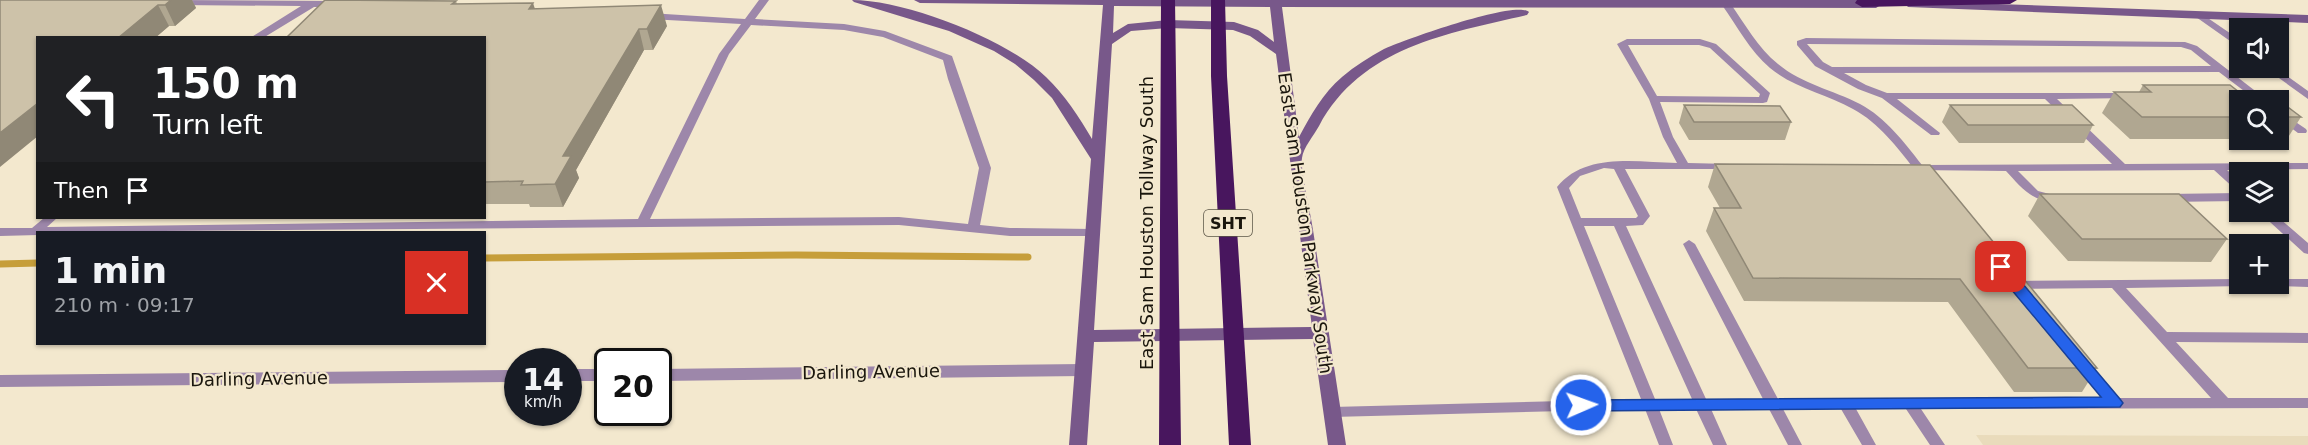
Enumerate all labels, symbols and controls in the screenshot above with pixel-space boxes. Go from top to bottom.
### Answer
map controls [2229,18,2289,294]
button: sound [2229,18,2289,78]
text: 150 m [153,59,299,108]
icon: left [54,60,132,138]
street label: East Sam Houston Parkway South [1274,71,1337,375]
street label: East Sam Houston Tollway South [1136,76,1157,370]
button: search [2229,90,2289,150]
text: Turn left [153,109,263,140]
button: layers [2229,162,2289,222]
icon: arrive [121,174,154,207]
text: Then [54,178,109,203]
road number: SHT [1204,210,1252,236]
button: + [2229,234,2289,294]
pin [1975,241,2026,292]
text: 1 min [54,250,167,291]
icon: arrive [1984,250,2017,283]
button: close [405,251,468,314]
text: 210 m · 09:17 [54,293,195,317]
speed limit sign: 20 [594,348,672,426]
street label: Darling Avenue [802,360,940,383]
text: 14 [522,362,564,397]
street label: Darling Avenue [190,367,328,390]
position arrow [1549,373,1613,437]
text: km/h [524,393,562,411]

